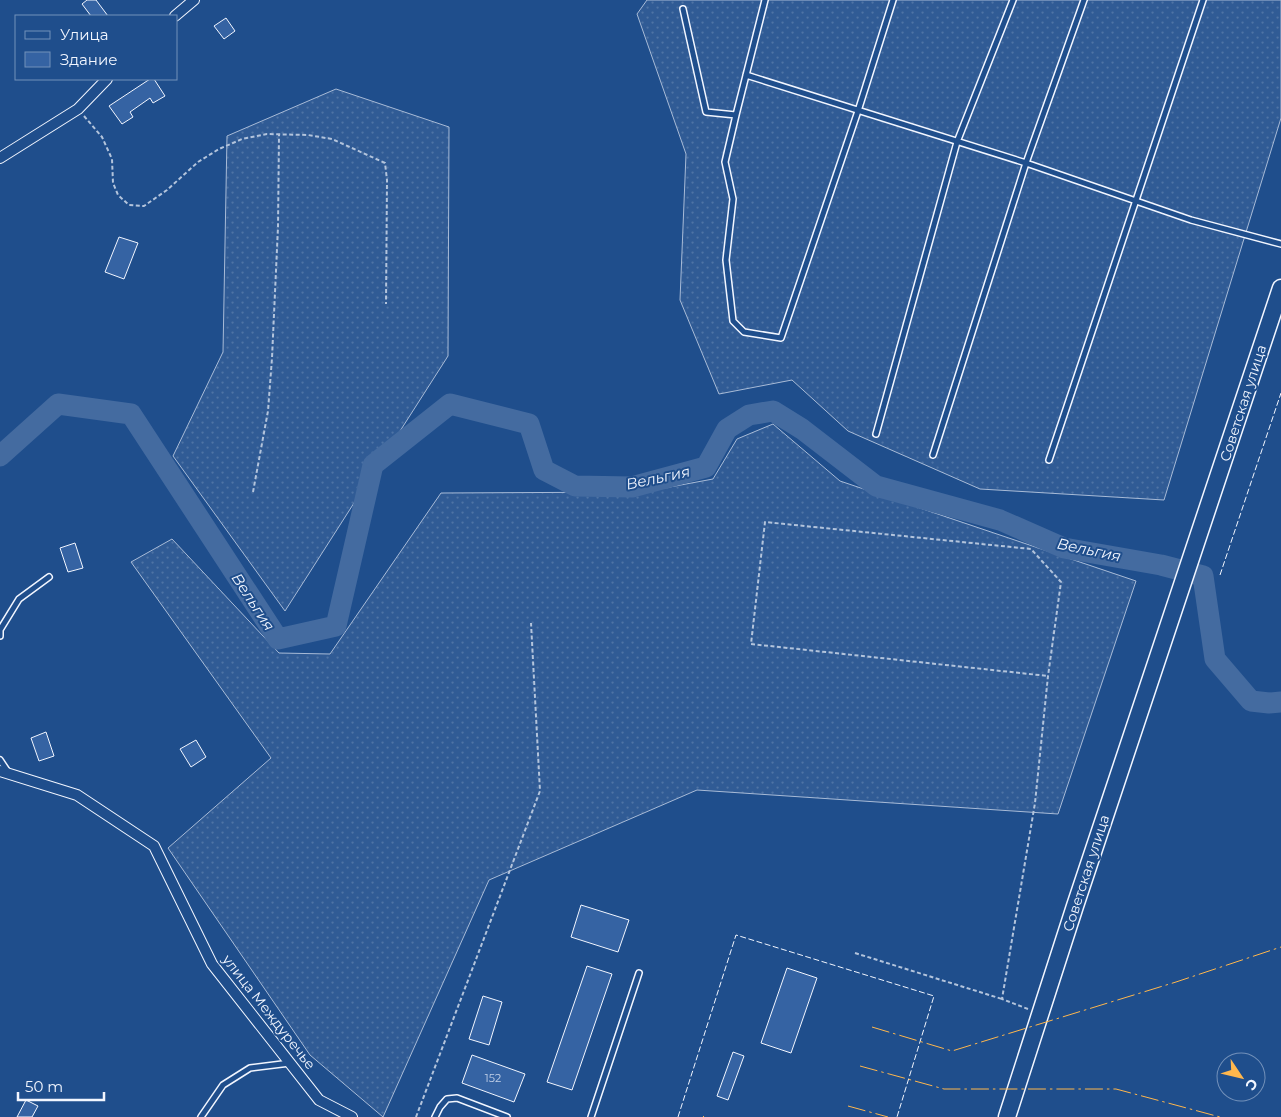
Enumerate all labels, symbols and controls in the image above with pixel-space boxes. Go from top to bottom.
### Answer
legend [15,15,178,80]
text: Улица [60,25,108,44]
text: Здание [60,50,118,69]
street label: Советская улица [1216,342,1270,464]
water label: Вельгия [624,461,692,494]
water label: Вельгия [1055,533,1123,566]
water label: Вельгия [228,569,279,634]
street label: Советская улица [1059,812,1113,934]
street label: улица Междуречье [218,950,319,1073]
north arrow [1216,1052,1266,1102]
scale bar [18,1070,104,1102]
house number: 152 [485,1071,501,1085]
text: С [1241,1075,1262,1094]
text: 50 m [25,1077,63,1096]

